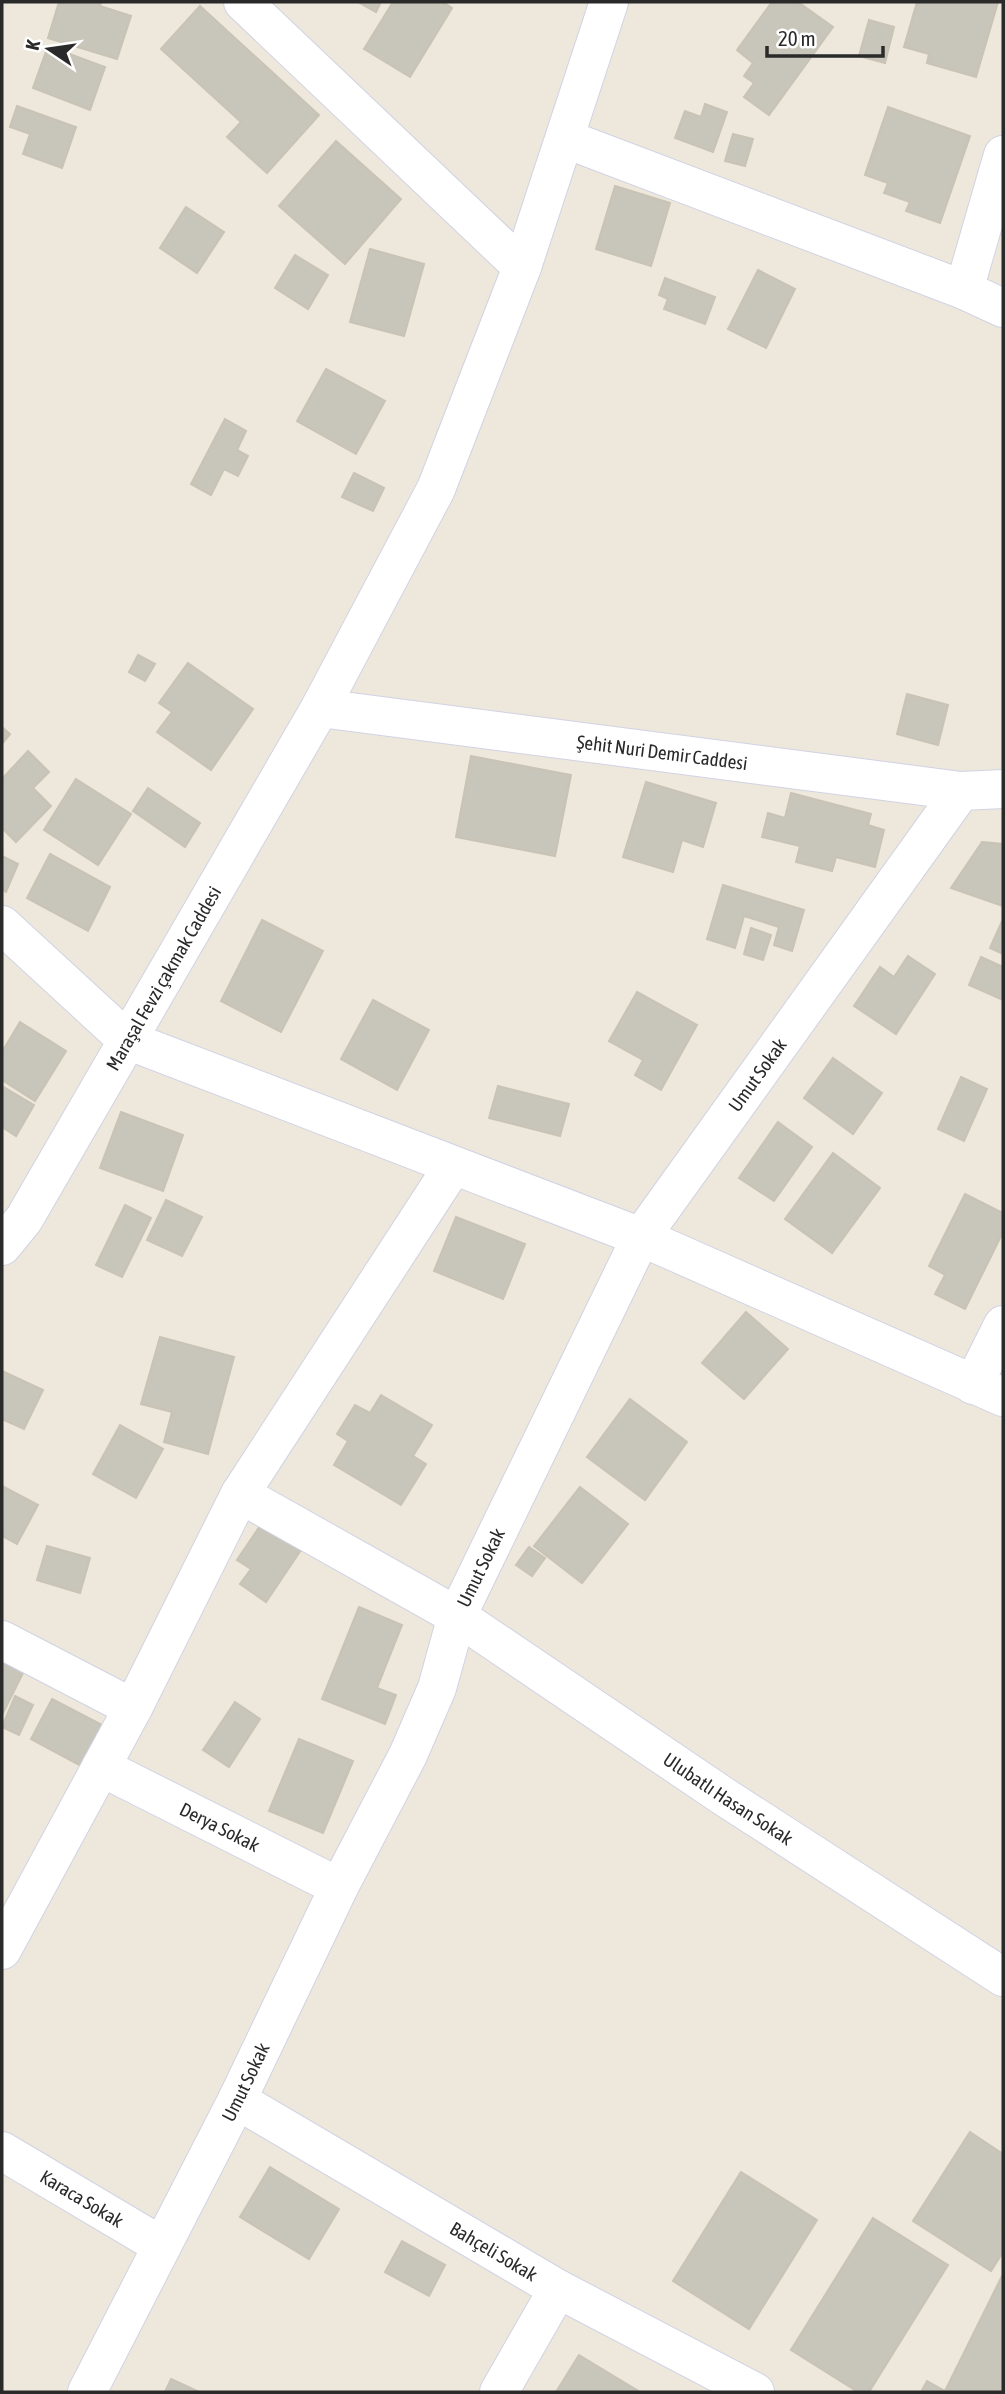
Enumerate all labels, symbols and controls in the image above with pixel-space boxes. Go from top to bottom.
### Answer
north arrow [14,14,84,84]
scale bar [767,14,883,58]
text: 20 m [778,26,816,50]
text: K [21,37,44,52]
street label: Şehit Nuri Demir Caddesi [575,730,749,774]
street label: Maraşal Fevzi çakmak Caddesi [101,882,225,1074]
street label: Umut Sokak [724,1034,791,1116]
street label: Umut Sokak [452,1524,509,1610]
street label: Ulubatlı Hasan Sokak [659,1748,798,1850]
street label: Derya Sokak [176,1798,264,1856]
street label: Umut Sokak [217,2039,274,2125]
street label: Karaca Sokak [36,2165,128,2232]
street label: Bahçeli Sokak [446,2217,542,2286]

